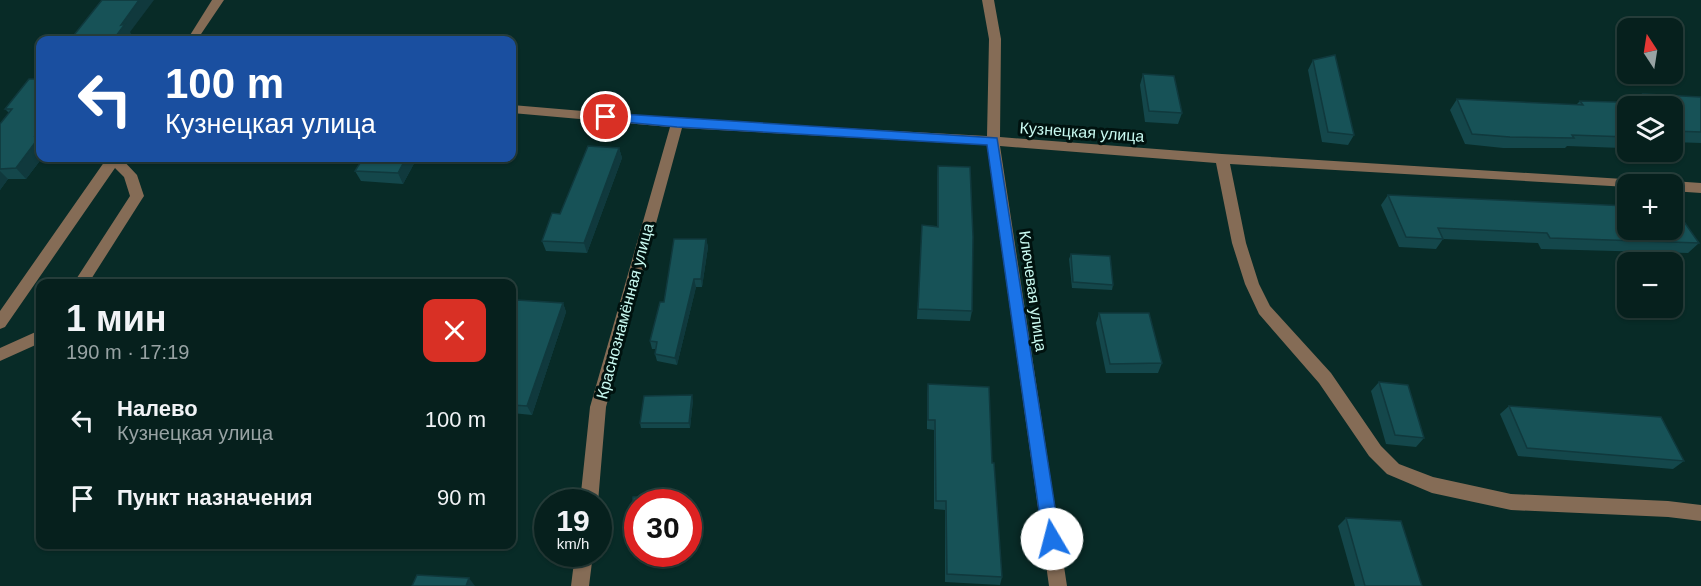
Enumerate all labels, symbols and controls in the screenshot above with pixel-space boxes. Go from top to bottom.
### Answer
north arrow [1617,18,1683,84]
map controls [1617,18,1683,318]
icon: left [66,60,144,138]
text: 100 m [165,60,284,107]
pin [580,91,631,142]
button: layers [1617,96,1683,162]
icon: arrive [589,100,622,133]
text: Кузнецкая улица [165,109,376,139]
street label: Кузнецкая улица [1019,119,1145,145]
button: + [1617,174,1683,240]
street label: Краснознамённая улица [593,221,657,401]
street label: Ключевая улица [1016,229,1050,353]
button: − [1617,252,1683,318]
text: 1 мин [66,298,167,339]
button: close [423,299,486,362]
text: 190 m · 17:19 [66,341,189,363]
text: Налево [117,396,198,421]
icon: left [66,404,99,437]
text: 100 m [425,407,486,432]
text: Кузнецкая улица [117,422,273,444]
icon: arrive [66,482,99,515]
text: Пункт назначения [117,485,313,510]
text: 90 m [437,485,486,510]
speed limit sign: 30 [624,489,702,567]
text: 19 [556,504,590,537]
position arrow [1020,507,1084,571]
text: km/h [557,535,589,552]

